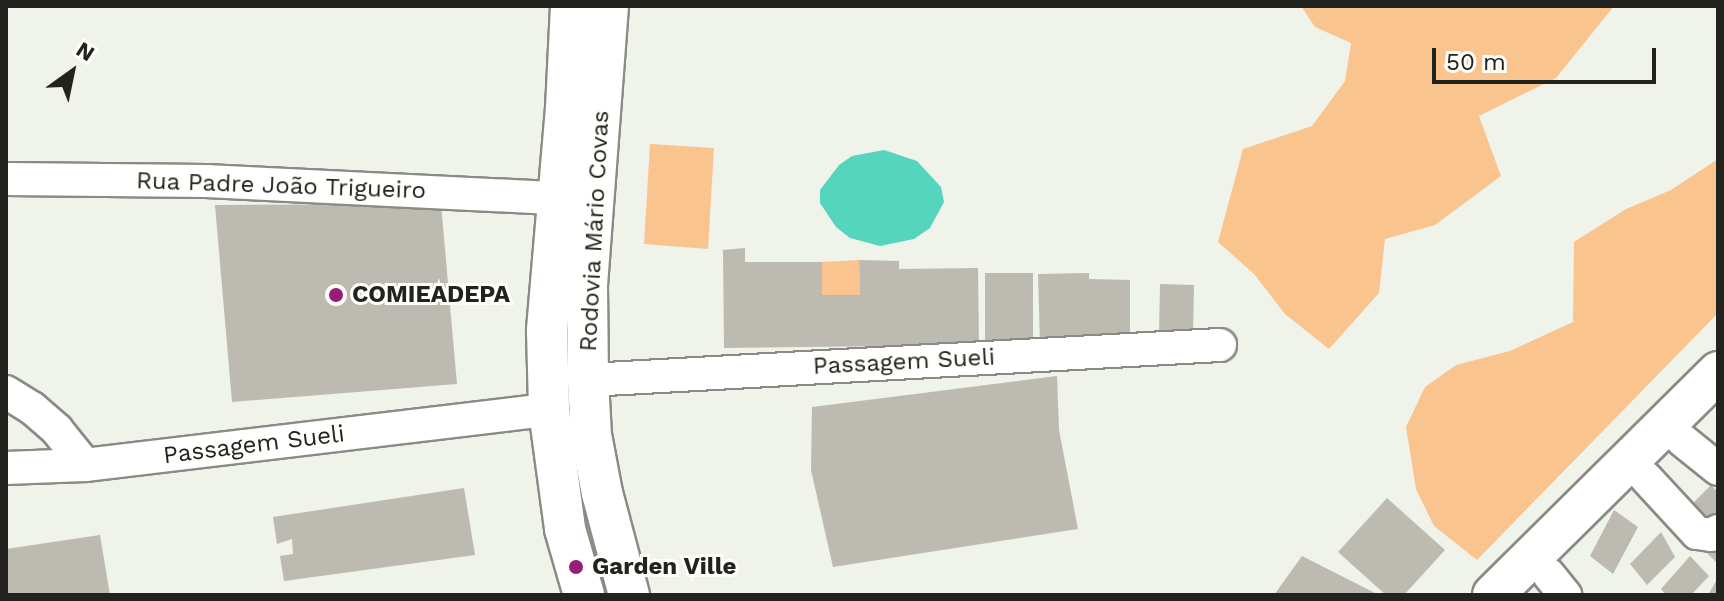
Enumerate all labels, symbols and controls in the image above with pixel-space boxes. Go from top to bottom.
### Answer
north arrow [32,32,112,112]
scale bar [1436,32,1660,82]
text: N [72,37,99,66]
text: 50 m [1446,48,1506,76]
street label: Rodovia Mário Covas [574,109,616,353]
street label: Rua Padre João Trigueiro [135,167,427,205]
place label: COMIEADEPA [352,281,510,309]
marker: COMIEADEPA [327,286,345,304]
street label: Passagem Sueli [812,343,996,381]
street label: Passagem Sueli [162,420,346,470]
place label: Garden Ville [592,553,737,581]
marker: Garden Ville [567,558,585,576]

